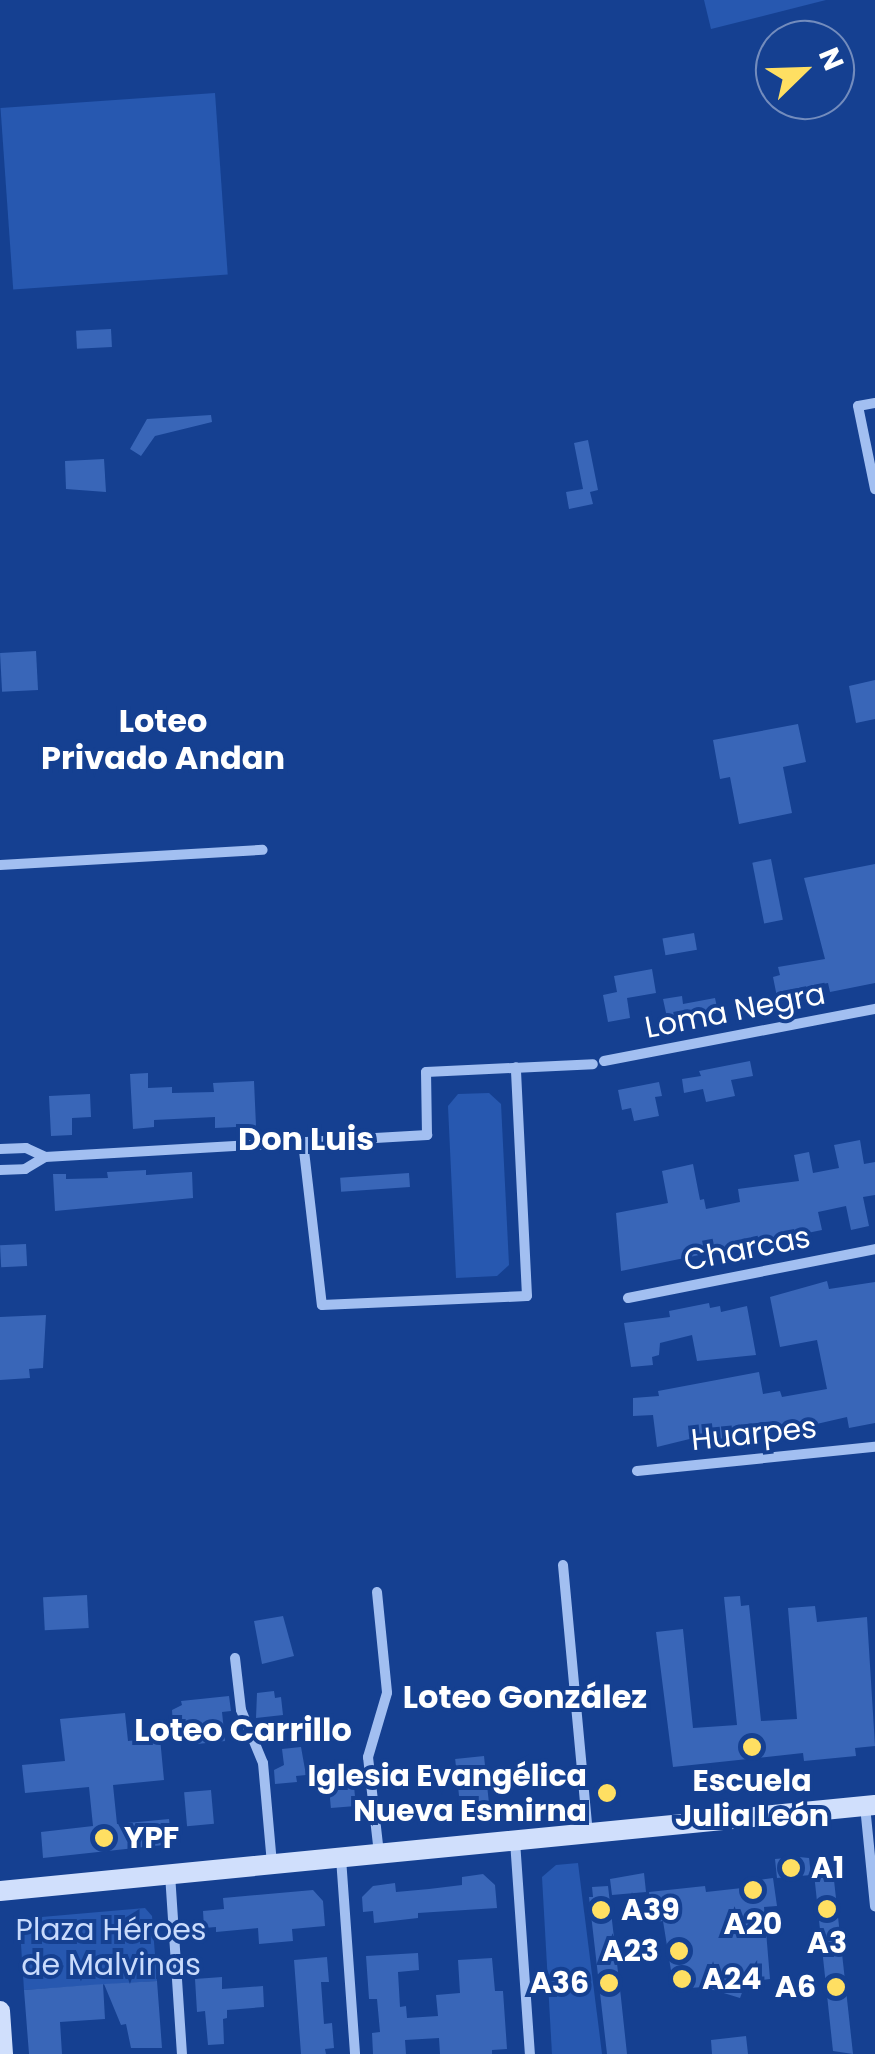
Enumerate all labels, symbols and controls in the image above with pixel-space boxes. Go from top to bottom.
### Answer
north arrow [755,20,855,120]
text: N [809,42,853,76]
district label: Loteo Privado Andan [41,703,285,778]
street label: Loma Negra [642,976,828,1046]
district label: Don Luis [238,1120,374,1158]
street label: Charcas [681,1219,813,1279]
street label: Huarpes [689,1410,819,1458]
district label: Loteo González [403,1678,647,1716]
district label: Loteo Carrillo [134,1711,352,1749]
marker: Escuela Julia León [741,1736,763,1758]
place label: Iglesia Evangélica Nueva Esmirna [307,1758,587,1828]
place label: Escuela Julia León [675,1763,829,1834]
marker: Iglesia Evangélica Nueva Esmirna [596,1782,618,1804]
place label: YPF [124,1820,179,1856]
marker: YPF [93,1827,115,1849]
place label: A1 [811,1850,844,1886]
marker: A1 [780,1857,802,1879]
marker: A20 [742,1879,764,1901]
place label: A39 [621,1892,680,1928]
marker: A3 [816,1898,838,1920]
marker: A39 [590,1899,612,1921]
place label: A20 [724,1906,782,1942]
park label: Plaza Héroes de Malvinas [16,1912,206,1982]
place label: A3 [807,1925,847,1961]
place label: A23 [602,1933,659,1969]
marker: A23 [668,1940,690,1962]
place label: A24 [702,1961,762,1997]
place label: A36 [530,1965,589,2001]
marker: A24 [671,1968,693,1990]
place label: A6 [775,1969,816,2005]
marker: A36 [598,1972,620,1994]
marker: A6 [825,1976,847,1998]

